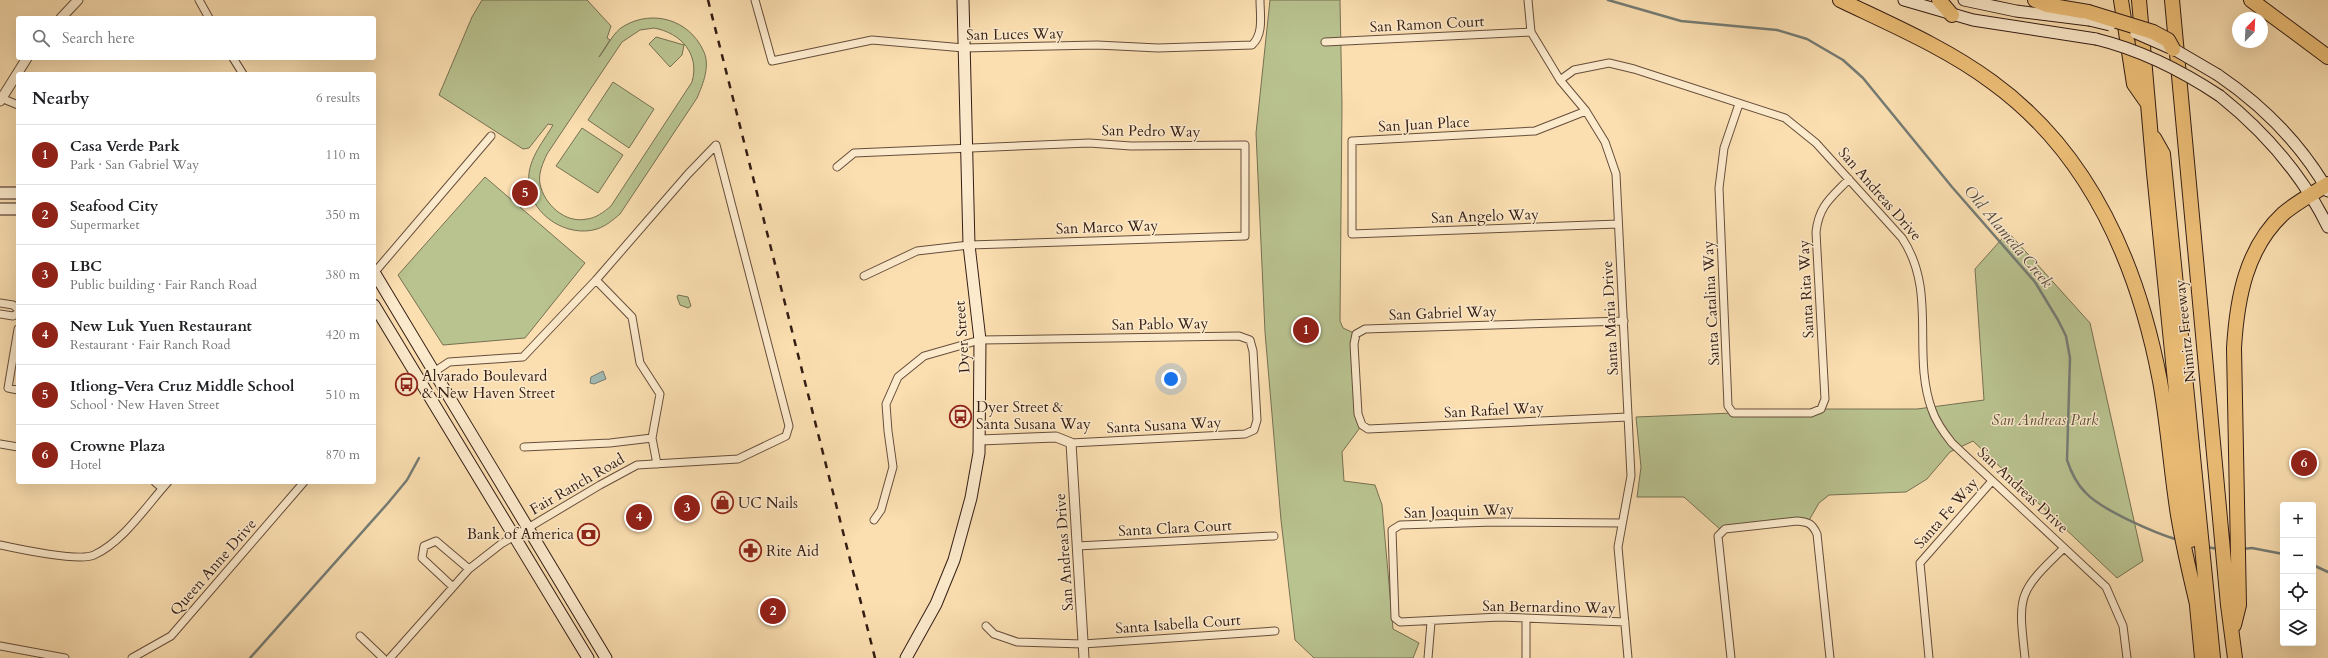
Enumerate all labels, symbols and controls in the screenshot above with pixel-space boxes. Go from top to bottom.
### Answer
street label: San Ramon Court [1369,11,1485,37]
north arrow [2232,12,2268,48]
search box [16,16,376,60]
street label: San Luces Way [966,23,1064,45]
icon: search [30,27,52,49]
text: Search here [62,28,135,48]
text: Nearby [32,87,89,110]
text: 6 results [316,89,360,107]
street label: San Juan Place [1378,112,1471,136]
street label: San Pedro Way [1101,120,1201,142]
text: Casa Verde Park [70,136,180,156]
street label: San Andreas Drive [1834,143,1926,245]
text: 1 [42,146,48,164]
text: 110 m [326,146,360,164]
text: Park · San Gabriel Way [70,156,199,174]
pin: 5 [512,178,538,208]
water label: Old Alameda Creek [1959,181,2058,293]
text: Seafood City [70,196,158,216]
street label: San Angelo Way [1431,204,1539,228]
text: 2 [42,206,48,224]
text: 350 m [326,206,360,224]
street label: San Marco Way [1055,215,1159,239]
text: Supermarket [70,216,140,234]
street label: Santa Rita Way [1793,239,1819,339]
street label: Santa Catalina Way [1698,240,1724,366]
text: LBC [70,256,102,276]
street label: Santa Maria Drive [1597,260,1623,376]
text: 3 [42,266,48,284]
text: 380 m [326,266,360,284]
text: Public building · Fair Ranch Road [70,276,257,294]
street label: Nimitz Freeway [2170,278,2200,383]
street label: Dyer Street [949,300,975,374]
street label: San Gabriel Way [1389,301,1498,325]
street label: San Pablo Way [1111,313,1209,335]
pin: 1 [1293,315,1319,345]
text: New Luk Yuen Restaurant [70,316,252,336]
text: 4 [42,326,48,344]
text: 420 m [326,326,360,344]
text: Restaurant · Fair Ranch Road [70,336,230,354]
place label: Alvarado Boulevard & New Haven Street [422,366,555,403]
your location [1161,369,1181,389]
bus stop icon: Alvarado Boulevard & New Haven Street [393,372,419,398]
text: Itliong-Vera Cruz Middle School [70,376,294,396]
text: 5 [42,386,48,404]
text: 510 m [326,386,360,404]
text: School · New Haven Street [70,396,219,414]
place label: Dyer Street & Santa Susana Way [976,397,1091,434]
street label: San Rafael Way [1443,397,1545,423]
bus stop icon: Dyer Street & Santa Susana Way [948,403,974,429]
park label: San Andreas Park [1992,410,2099,430]
street label: Santa Susana Way [1106,412,1222,438]
text: Crowne Plaza [70,436,165,456]
street label: San Andreas Drive [1973,443,2073,538]
text: 6 [42,446,48,464]
text: 870 m [326,446,360,464]
pin: 6 [2291,448,2317,478]
street label: Fair Ranch Road [526,449,628,519]
text: Hotel [70,456,101,474]
street label: Santa Fe Way [1910,473,1983,553]
shop icon: UC Nails [709,490,735,516]
street label: San Andreas Drive [1050,492,1078,611]
pin: 3 [674,493,700,523]
place label: UC Nails [738,493,798,513]
street label: San Joaquin Way [1404,499,1514,523]
pin: 4 [626,502,652,532]
map controls [2280,502,2316,646]
button: + [2280,502,2316,538]
street label: Queen Anne Drive [165,514,261,620]
street label: Santa Clara Court [1118,515,1232,541]
bank icon: Bank of America [576,521,602,547]
place label: Bank of America [467,524,575,544]
pharmacy icon: Rite Aid [738,538,764,564]
button: − [2280,538,2316,574]
place label: Rite Aid [766,541,819,561]
button: locate [2280,574,2316,610]
pin: 2 [760,596,786,626]
street label: San Bernardino Way [1482,596,1616,618]
street label: Santa Isabella Court [1115,610,1242,638]
button: layers [2280,610,2316,646]

